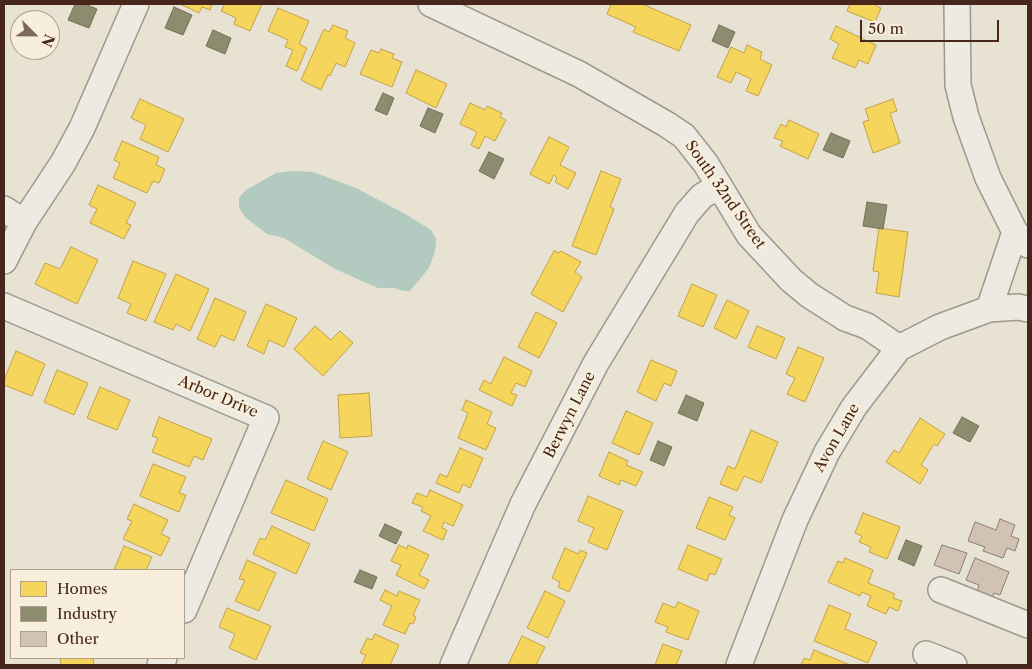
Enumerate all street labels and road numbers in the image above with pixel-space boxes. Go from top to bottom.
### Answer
street label: South 32nd Street [681,137,769,253]
street label: Berwyn Lane [540,369,600,461]
street label: Arbor Drive [175,372,261,422]
street label: Avon Lane [810,401,864,475]

